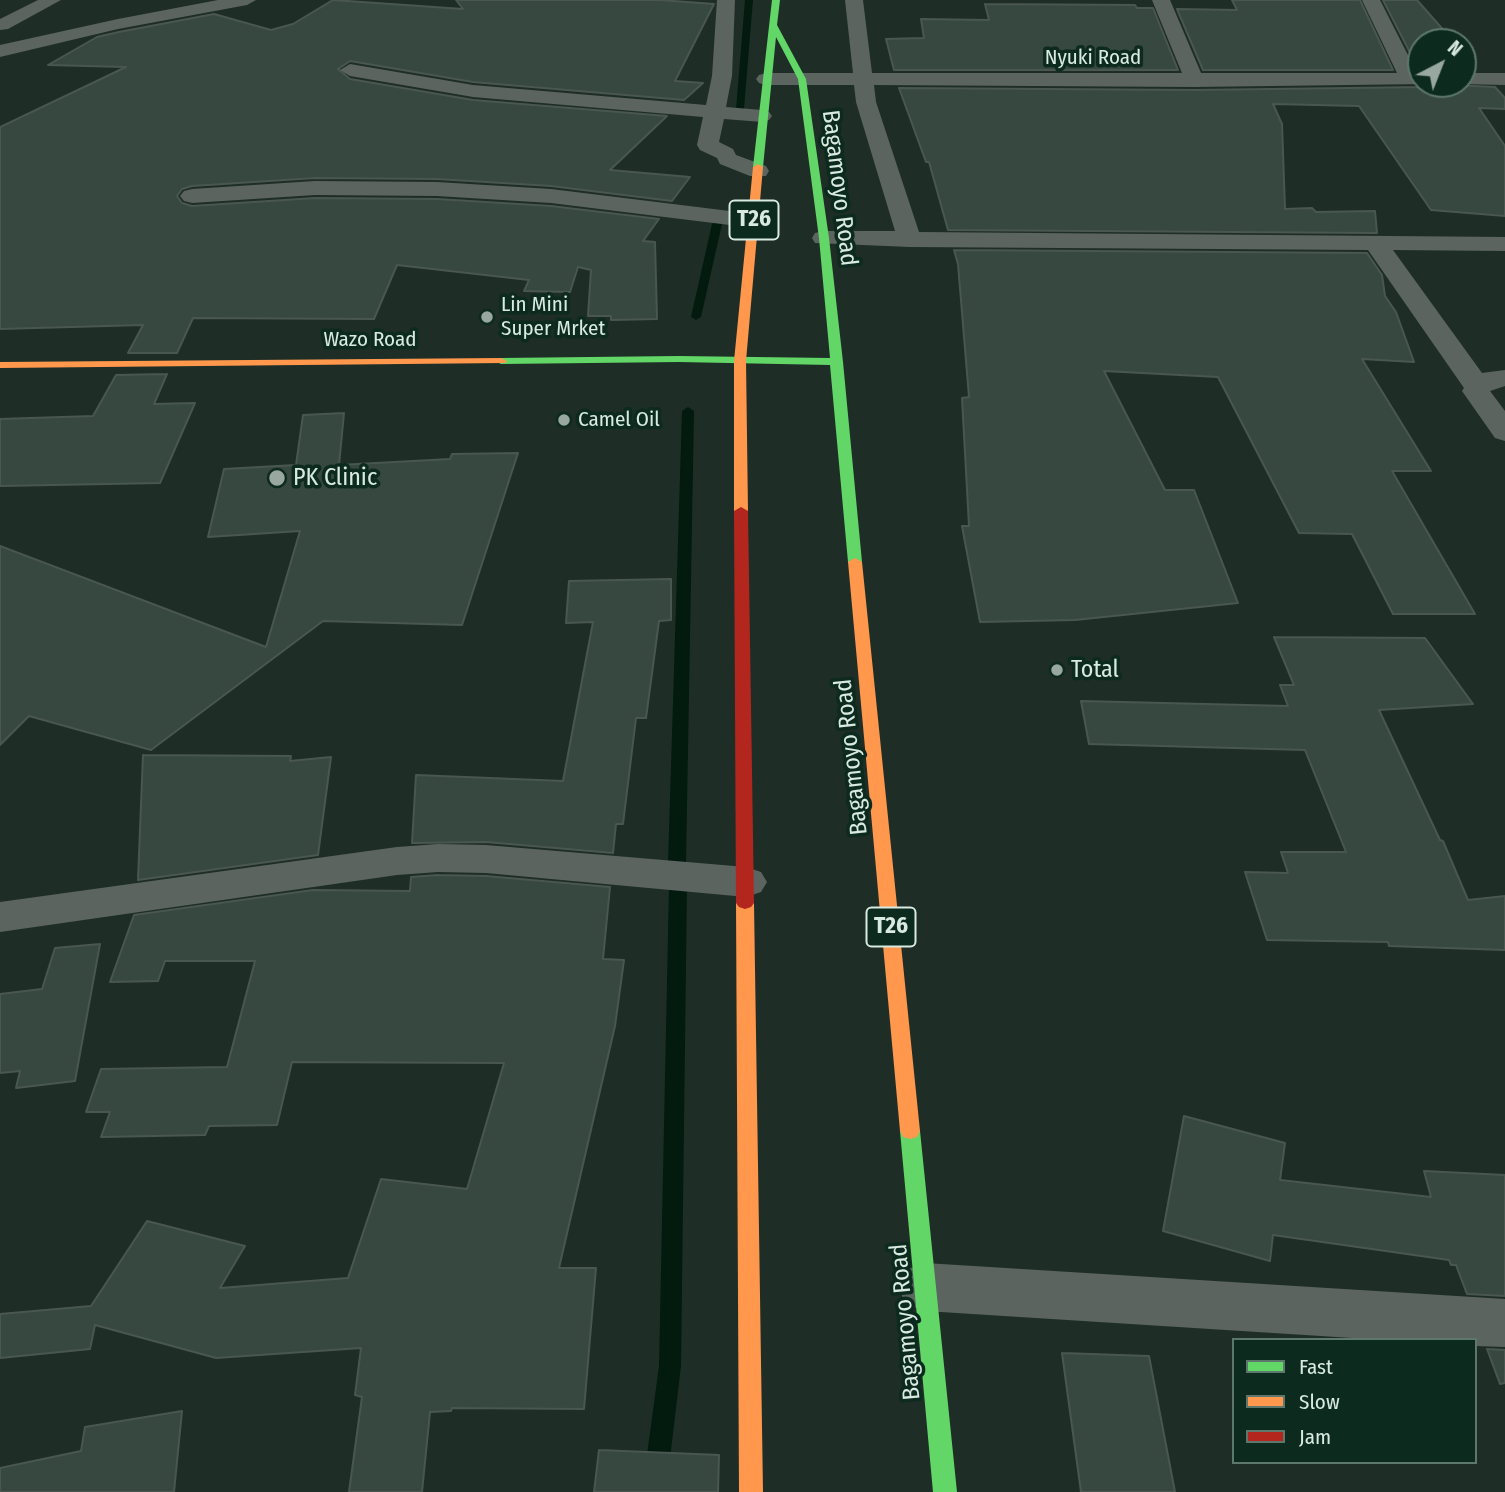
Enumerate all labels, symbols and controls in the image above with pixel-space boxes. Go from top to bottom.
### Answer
north arrow [1407,28,1477,98]
text: N [1443,36,1467,61]
street label: Nyuki Road [1045,45,1141,71]
street label: Bagamoyo Road [815,108,863,268]
road number: T26 [730,200,778,240]
place label: Lin Mini Super Mrket [501,292,605,342]
marker: Lin Mini Super Mrket [479,309,495,325]
street label: Wazo Road [323,327,417,353]
place label: Camel Oil [578,407,660,433]
marker: Camel Oil [556,412,572,428]
place label: PK Clinic [293,464,377,492]
marker: PK Clinic [267,468,287,488]
place label: Total [1071,656,1119,684]
marker: Total [1049,662,1065,678]
street label: Bagamoyo Road [829,678,875,836]
road number: T26 [866,908,916,946]
street label: Bagamoyo Road [885,1243,927,1401]
legend [1232,1338,1477,1464]
text: Fast [1299,1354,1333,1380]
text: Slow [1299,1389,1340,1415]
text: Jam [1299,1424,1331,1450]

